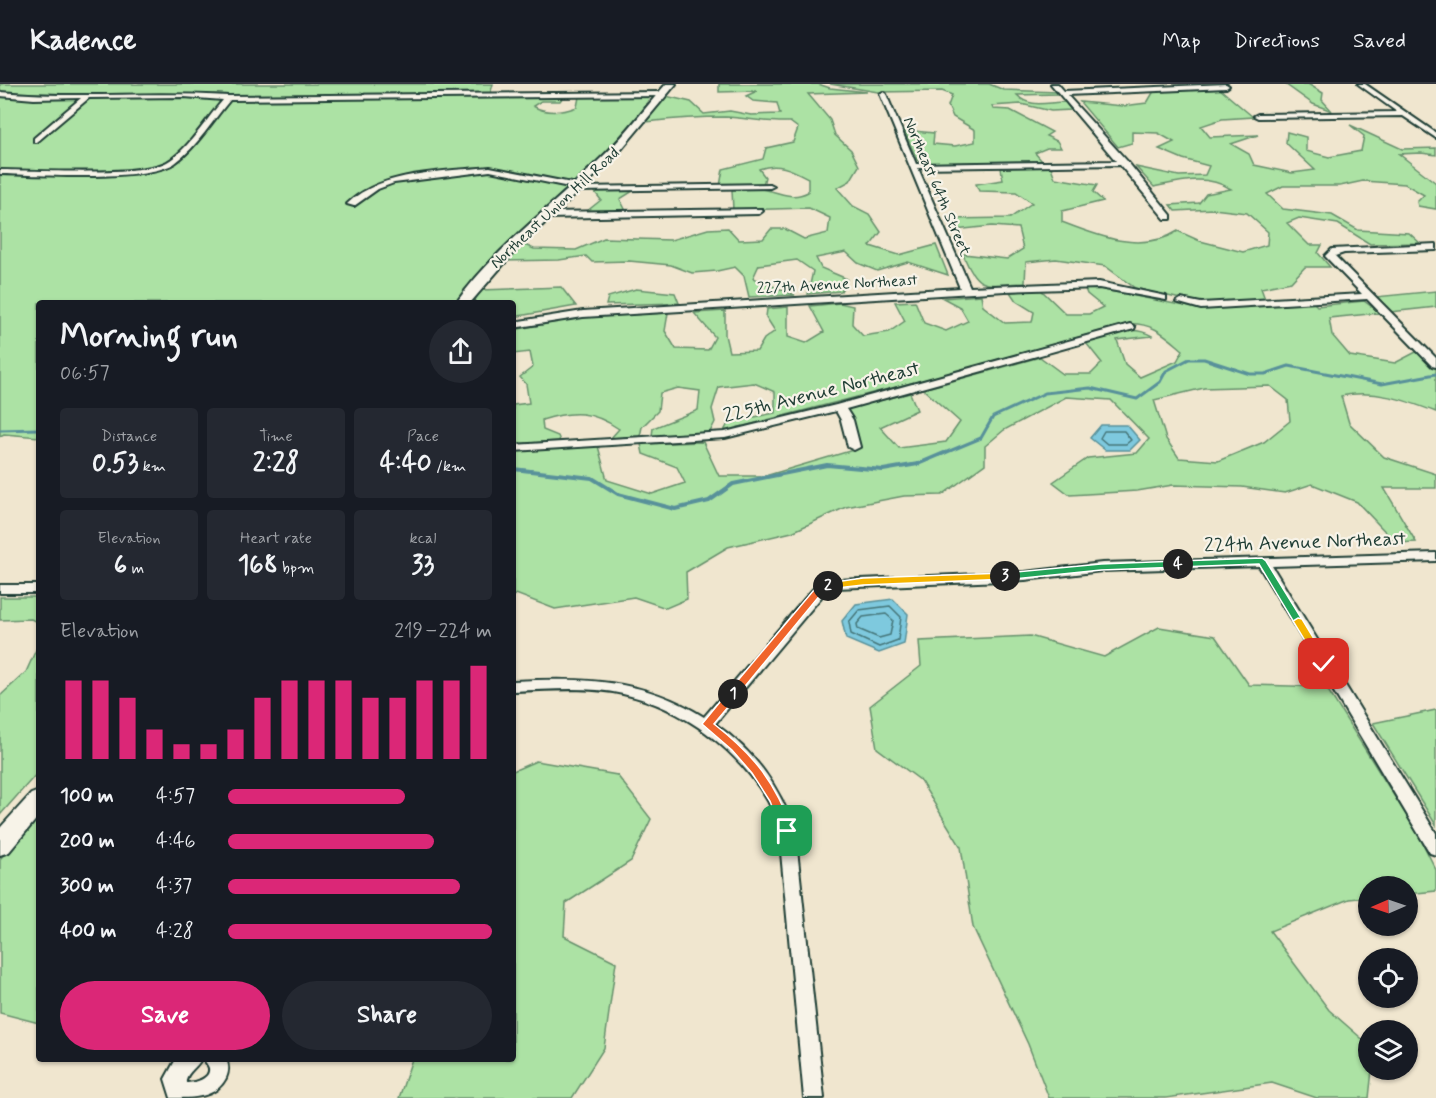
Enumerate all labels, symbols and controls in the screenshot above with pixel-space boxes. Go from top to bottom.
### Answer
text: Kadence [30,23,137,60]
text: Map [1162,27,1201,55]
text: Directions [1234,27,1320,55]
text: Saved [1353,27,1406,55]
street label: Northeast 64th Street [898,114,976,260]
street label: Northeast Union Hill Road [486,143,624,274]
street label: 227th Avenue Northeast [756,270,918,299]
text: Morning run [60,315,238,359]
button: share [429,320,492,383]
street label: 225th Avenue Northeast [720,355,922,430]
text: 06:57 [60,360,110,387]
text: Distance [101,426,157,447]
text: Time [259,426,293,447]
text: Pace [407,426,439,447]
text: 0.53 [92,447,138,481]
text: 2:28 [253,447,299,481]
text: 4:40 [380,447,432,481]
text: km [138,456,166,477]
text: /km [432,456,466,477]
street label: 224th Avenue Northeast [1204,525,1407,560]
text: Elevation [98,528,161,549]
text: Heart rate [240,528,312,549]
text: kcal [410,528,436,549]
text: 6 [114,549,127,583]
text: 168 [238,549,278,583]
text: 33 [412,549,434,583]
pin: 4 [1163,549,1193,579]
text: 4 [1173,553,1183,574]
text: m [127,558,144,579]
text: bpm [278,558,314,579]
pin: 3 [990,561,1020,591]
text: 3 [1001,565,1009,586]
pin: 2 [813,571,843,601]
text: 2 [824,575,832,596]
text: Elevation [60,618,139,645]
text: 219–224 m [394,618,492,645]
pin [1298,638,1349,689]
icon: check [1307,647,1340,680]
pin: 1 [718,679,748,709]
text: 1 [729,683,737,704]
text: 100 m [60,783,114,810]
text: 4:57 [156,783,195,810]
pin [761,805,812,856]
icon: arrive [770,814,803,847]
text: 200 m [60,828,115,855]
text: 4:46 [156,828,196,855]
text: 300 m [60,873,114,900]
text: 4:37 [156,873,192,900]
north arrow [1358,876,1418,936]
map controls [1358,876,1418,1080]
text: 400 m [60,918,116,945]
text: 4:28 [156,918,194,945]
button: locate [1358,948,1418,1008]
button: Save [60,981,270,1050]
button: Share [282,981,492,1050]
button: layers [1358,1020,1418,1080]

